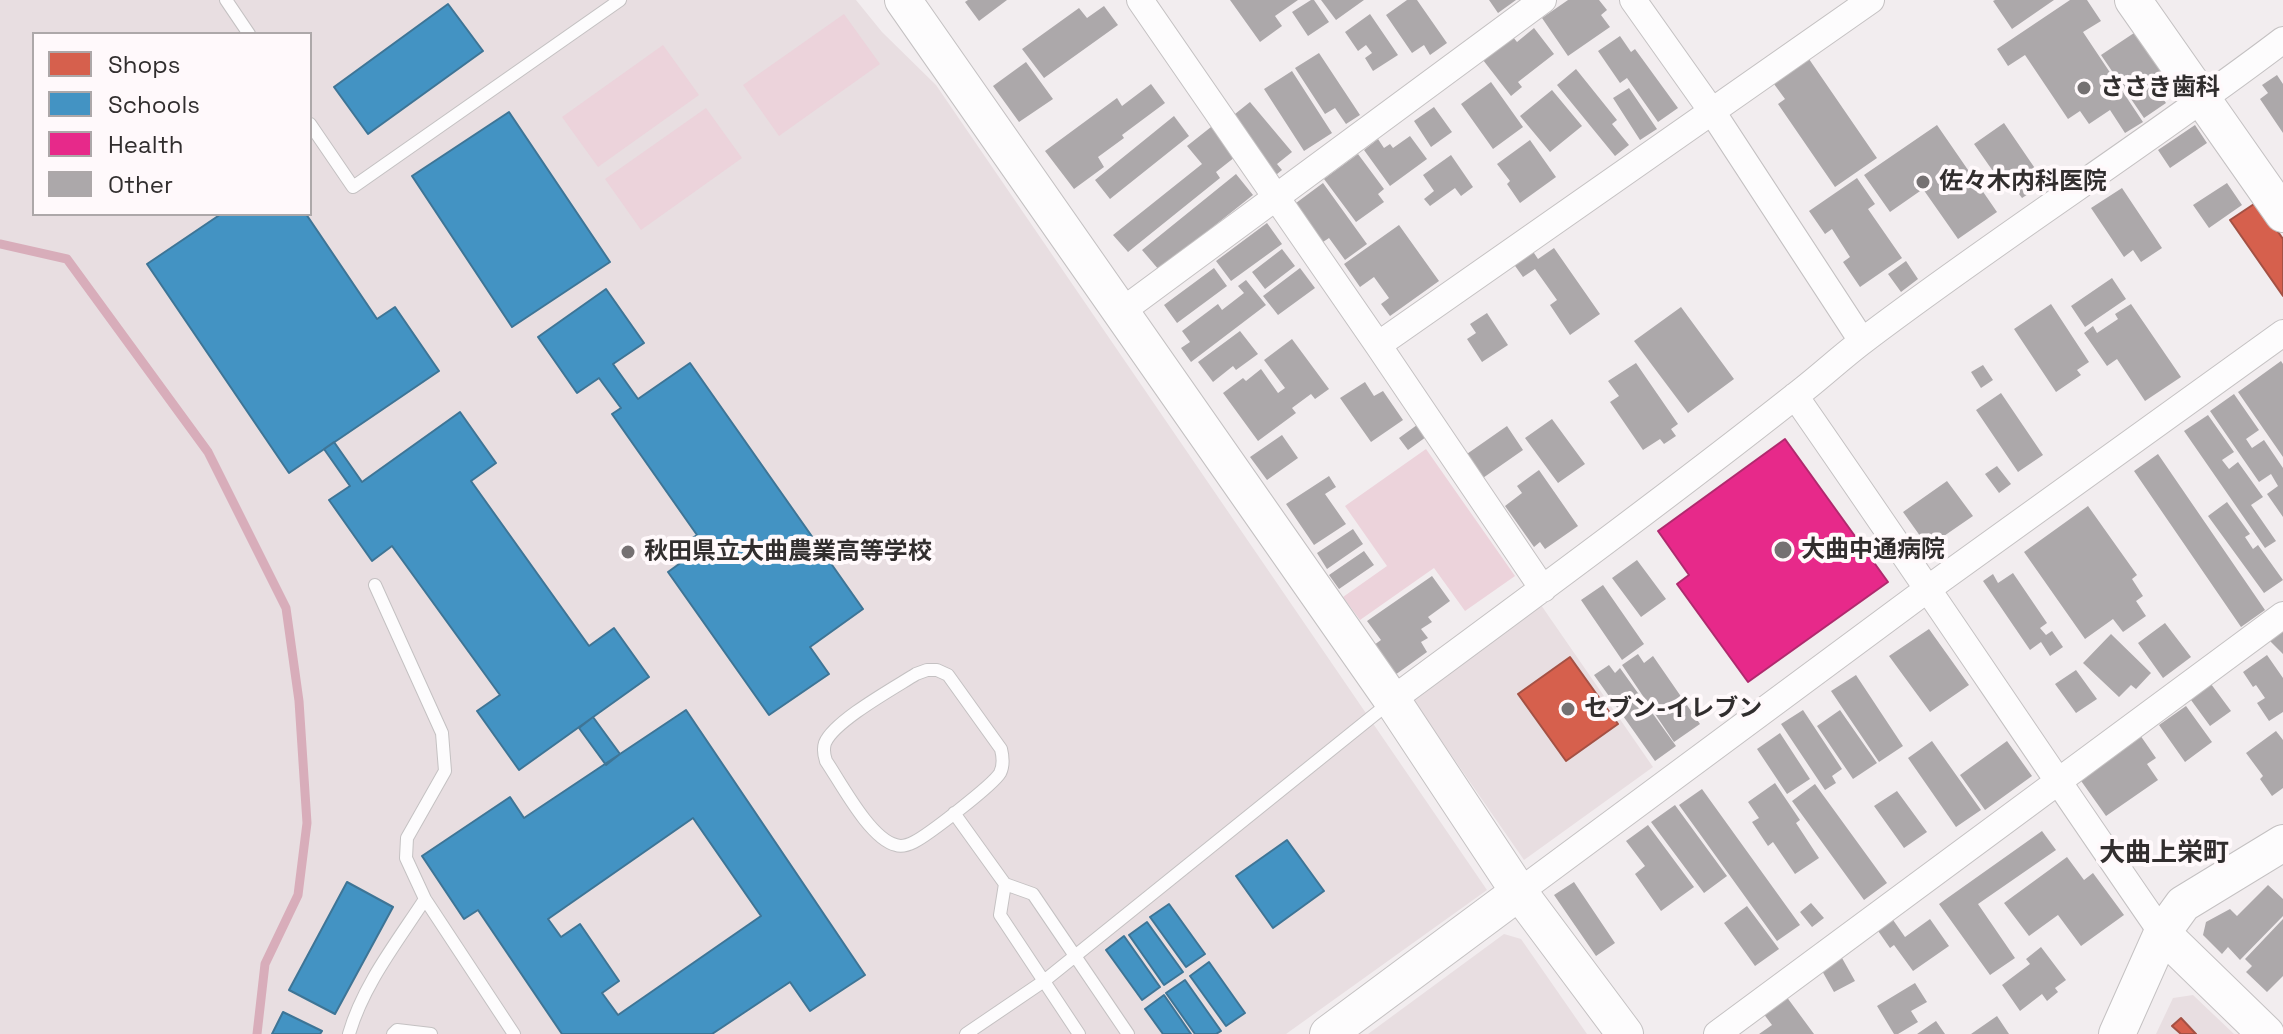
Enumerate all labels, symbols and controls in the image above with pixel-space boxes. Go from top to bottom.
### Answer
legend [32,32,312,216]
text: Shops [108,49,180,80]
place label: ささき歯科 [2100,74,2220,102]
marker: ささき歯科 [2075,79,2093,97]
text: Schools [108,89,200,120]
text: Health [108,129,183,160]
place label: 佐々木内科医院 [1939,168,2107,196]
text: Other [108,169,173,200]
marker: 佐々木内科医院 [1914,173,1932,191]
place label: 大曲中通病院 [1801,536,1945,564]
place label: 秋田県立大曲農業高等学校 [644,538,932,566]
marker: 大曲中通病院 [1772,539,1794,561]
marker: 秋田県立大曲農業高等学校 [619,543,637,561]
place label: セブン-イレブン [1584,695,1762,723]
marker: セブン-イレブン [1559,700,1577,718]
district label: 大曲上栄町 [2099,838,2229,870]

